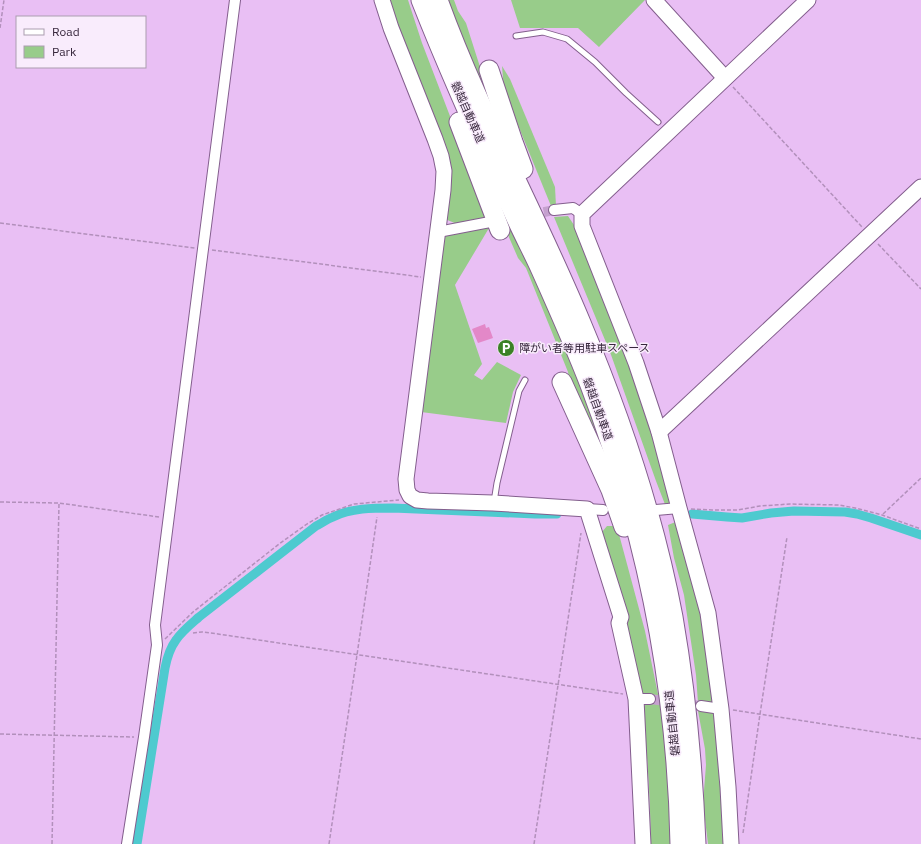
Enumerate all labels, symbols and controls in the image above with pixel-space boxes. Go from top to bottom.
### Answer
legend [16,16,146,68]
text: Road [52,24,80,39]
text: Park [52,44,77,59]
street label: 磐越自動車道 [448,79,488,145]
parking icon: 障がい者等用駐車スペース [496,338,516,358]
place label: 障がい者等用駐車スペース [519,341,650,355]
street label: 磐越自動車道 [580,376,616,442]
street label: 磐越自動車道 [662,689,682,757]

